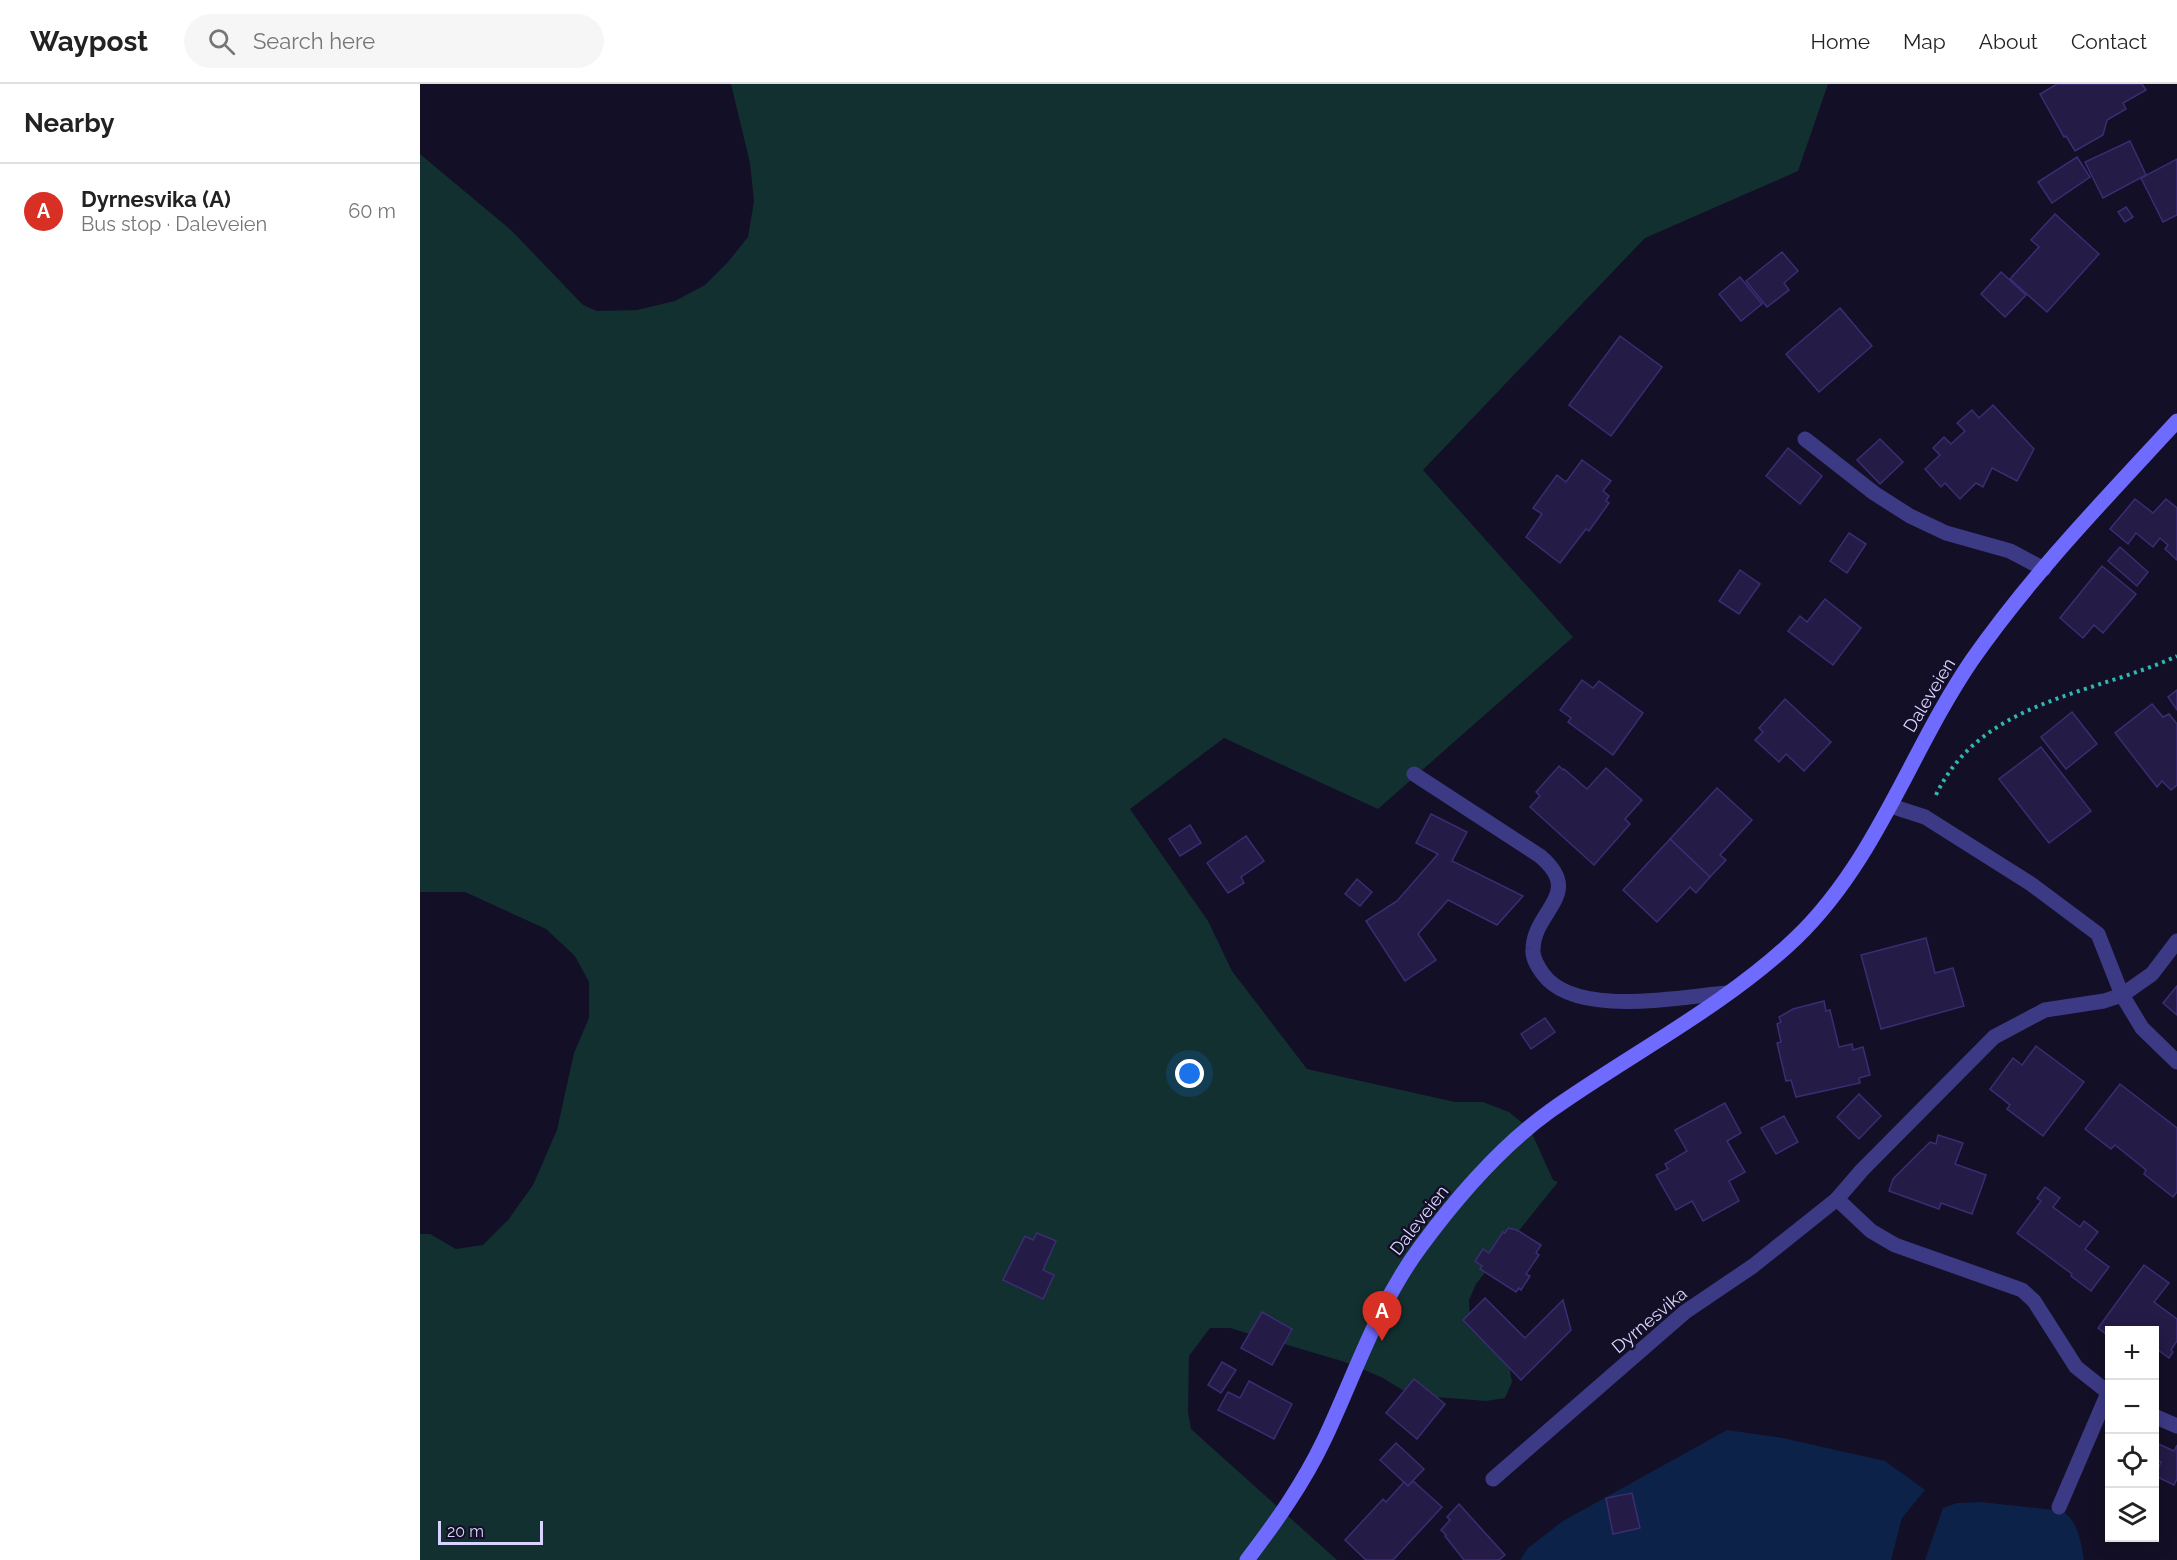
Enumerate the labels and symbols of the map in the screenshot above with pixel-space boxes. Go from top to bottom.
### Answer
street label: Daleveien [1899,654,1959,736]
your location [1175,1059,1204,1088]
street label: Daleveien [1385,1181,1453,1259]
street label: Dyrnesvika [1607,1283,1691,1357]
pin: A [1362,1292,1402,1341]
scale bar [438,1518,543,1546]

